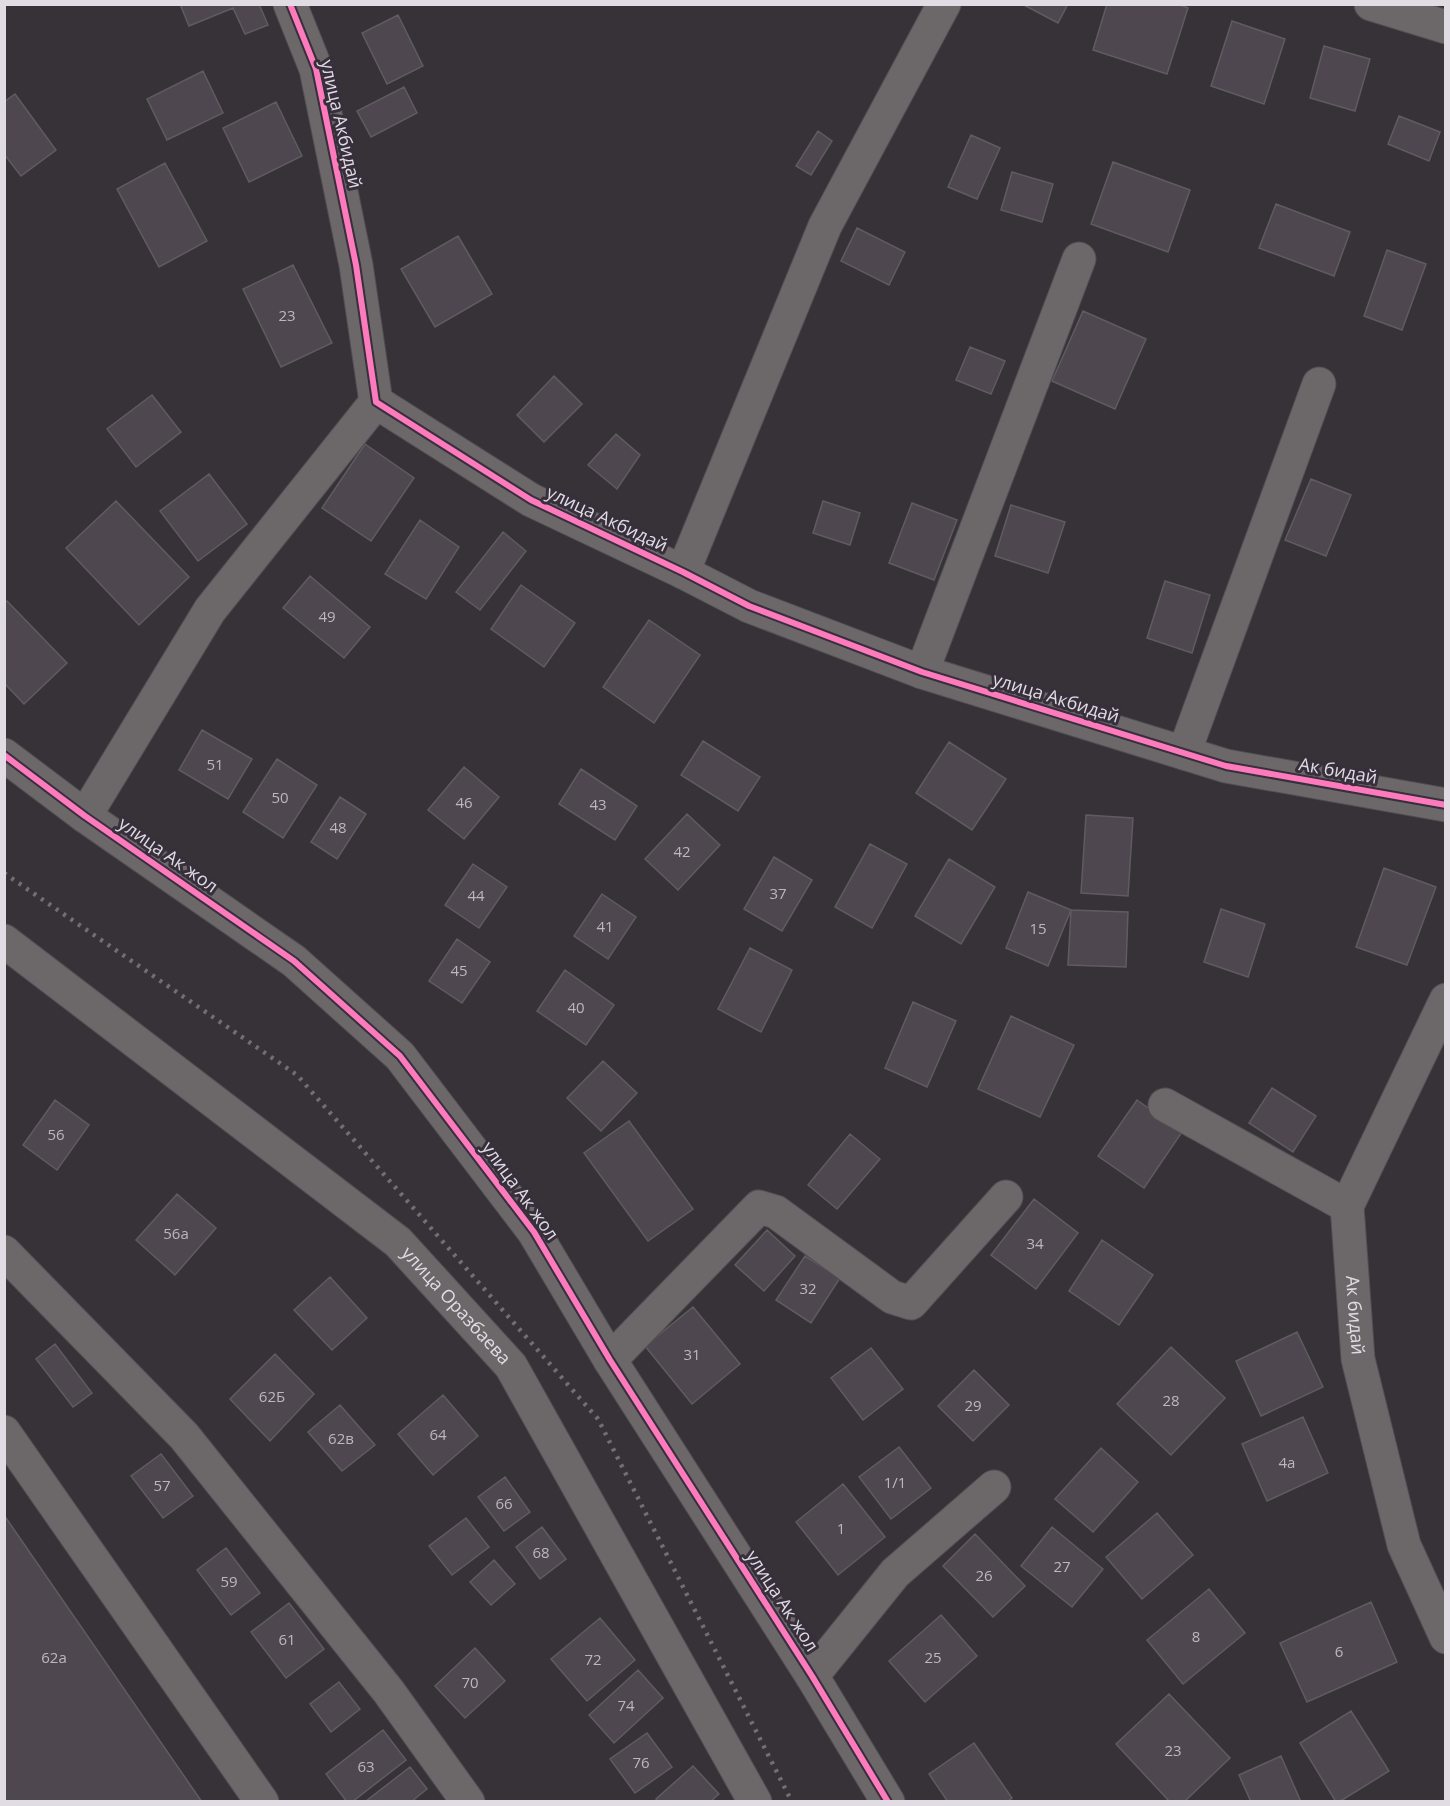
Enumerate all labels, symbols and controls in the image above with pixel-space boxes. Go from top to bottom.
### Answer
street label: улица Акбидай [316,57,368,190]
house number: 23 [278,305,296,325]
street label: улица Акбидай [543,479,672,557]
house number: 49 [318,606,336,626]
street label: улица Акбидай [990,666,1123,728]
street label: Ак бидай [1297,751,1379,789]
house number: 51 [206,754,224,774]
house number: 50 [271,787,289,807]
house number: 46 [455,792,473,812]
house number: 43 [589,794,607,814]
street label: улица Ак жол [114,811,223,897]
house number: 48 [329,817,347,837]
house number: 42 [673,841,691,861]
house number: 37 [769,883,787,903]
house number: 44 [467,885,485,905]
house number: 41 [596,916,614,936]
house number: 15 [1029,918,1047,938]
house number: 45 [450,960,468,980]
house number: 40 [567,997,585,1017]
house number: 56 [47,1124,65,1144]
street label: улица Ак жол [477,1136,565,1245]
house number: 56а [163,1223,189,1243]
house number: 34 [1026,1233,1044,1253]
street label: улица Оразбаева [397,1241,517,1369]
street label: Ак бидай [1341,1275,1371,1356]
house number: 32 [799,1278,817,1298]
house number: 31 [683,1344,701,1364]
house number: 62Б [259,1386,285,1406]
house number: 28 [1162,1390,1180,1410]
house number: 29 [964,1395,982,1415]
house number: 64 [429,1424,447,1444]
house number: 62в [328,1428,354,1448]
house number: 4а [1279,1452,1295,1472]
house number: 1/1 [884,1472,906,1492]
house number: 57 [153,1475,171,1495]
house number: 66 [495,1493,513,1513]
house number: 1 [837,1518,845,1538]
house number: 68 [532,1542,550,1562]
street label: улица Ак жол [741,1545,825,1656]
house number: 27 [1053,1556,1071,1576]
house number: 26 [975,1565,993,1585]
house number: 59 [220,1571,238,1591]
house number: 8 [1192,1626,1200,1646]
house number: 61 [278,1629,296,1649]
house number: 6 [1335,1641,1343,1661]
house number: 62а [41,1647,67,1667]
house number: 25 [924,1647,942,1667]
house number: 72 [584,1649,602,1669]
house number: 70 [461,1672,479,1692]
house number: 74 [617,1695,635,1715]
house number: 23 [1164,1740,1182,1760]
house number: 76 [632,1752,650,1772]
house number: 63 [357,1756,375,1776]

